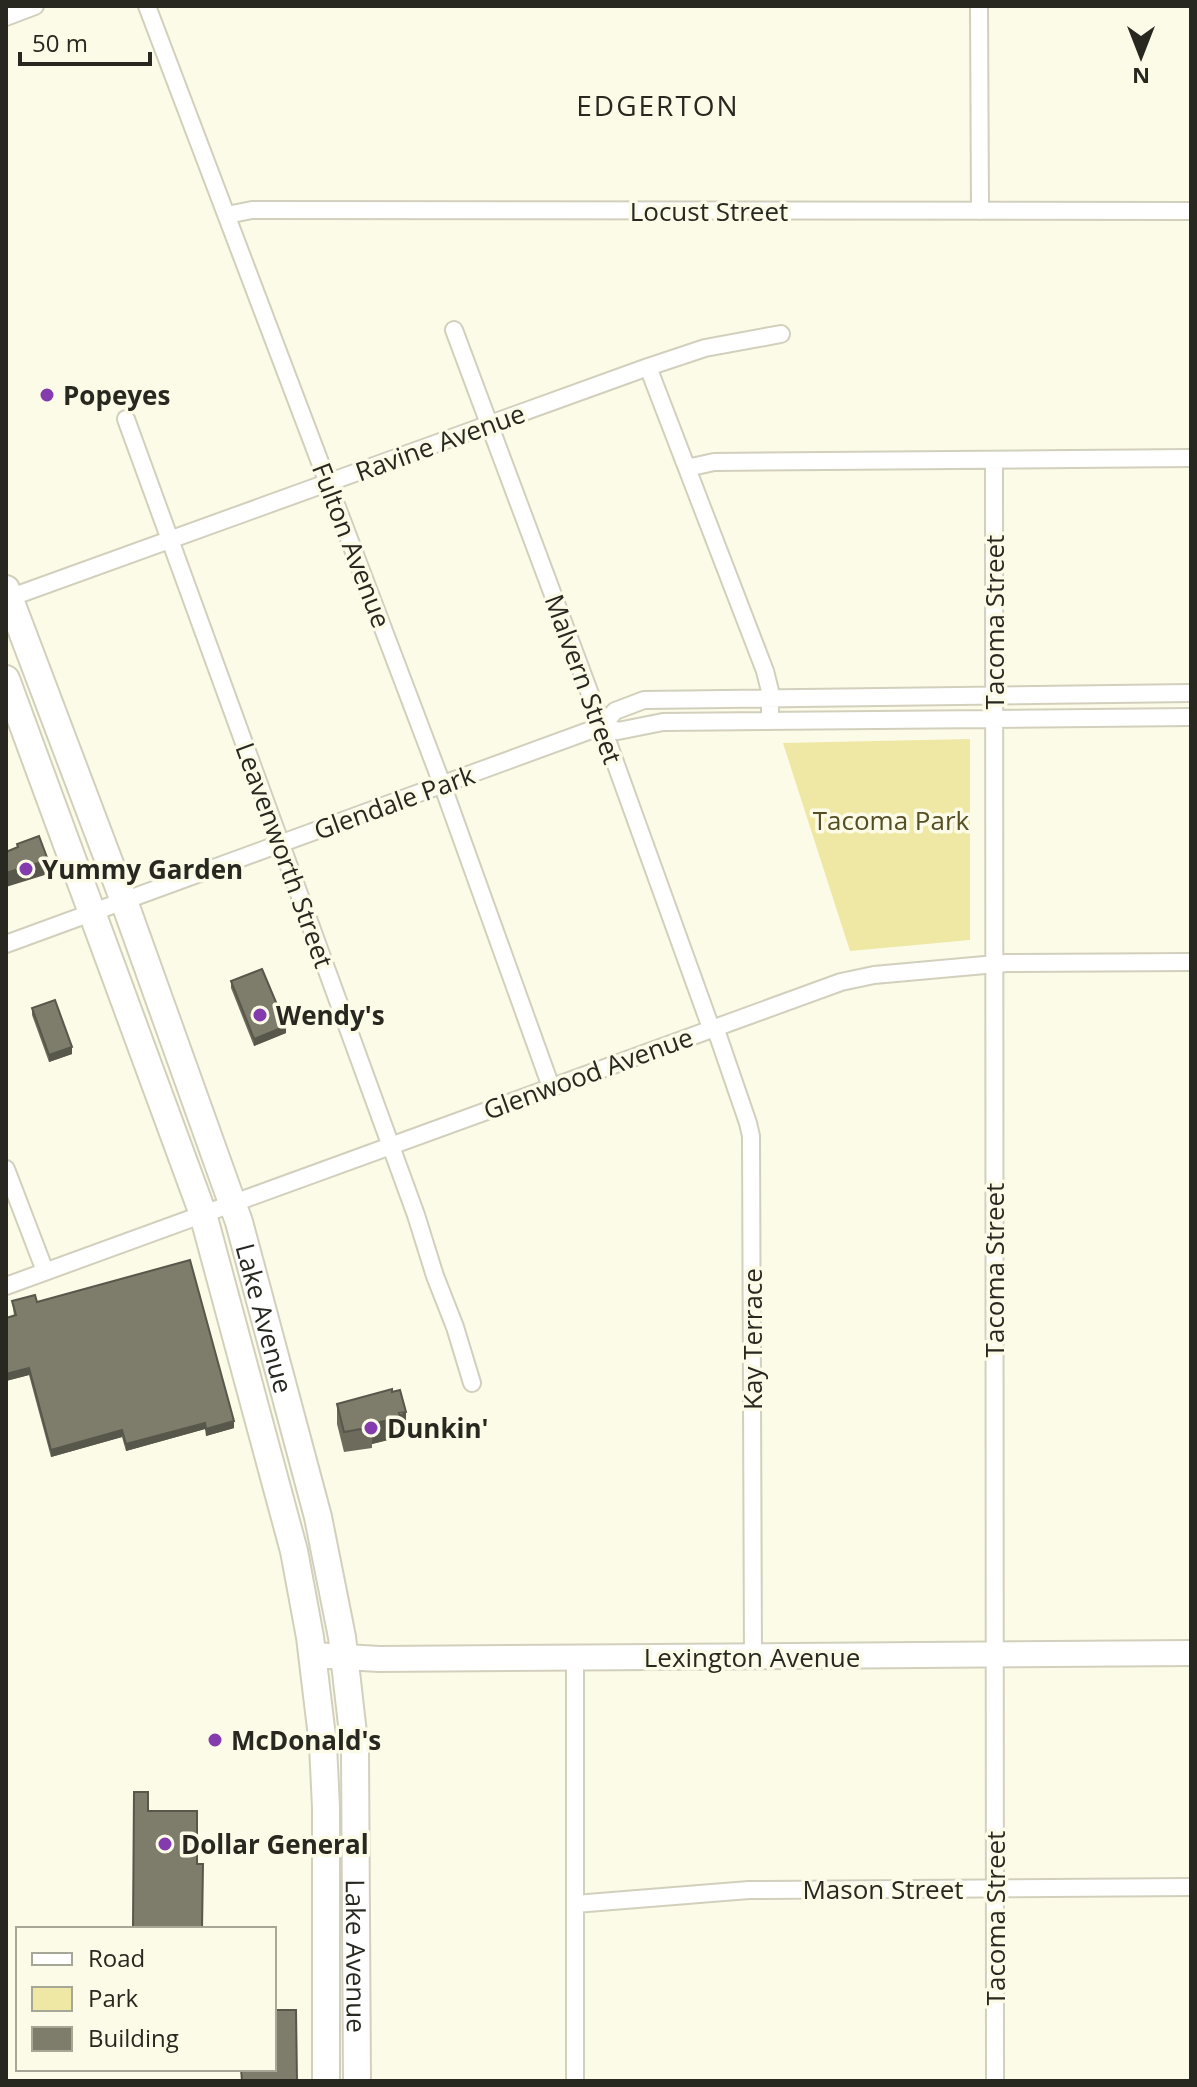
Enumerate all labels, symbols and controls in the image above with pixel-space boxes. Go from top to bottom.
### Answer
scale bar [20,16,150,66]
north arrow [1101,16,1181,96]
text: 50 m [32,26,88,59]
text: N [1132,62,1150,92]
district label: EDGERTON [576,86,740,124]
street label: Locust Street [630,193,788,229]
place label: Popeyes [63,377,170,413]
marker: Popeyes [38,386,56,404]
street label: Ravine Avenue [350,395,530,489]
street label: Fulton Avenue [304,457,400,633]
street label: Tacoma Street [976,535,1012,709]
street label: Malvern Street [537,589,631,769]
street label: Leavenworth Street [228,737,342,973]
street label: Glendale Park [309,756,480,848]
park label: Tacoma Park [813,802,970,838]
place label: Yummy Garden [42,851,243,887]
marker: Yummy Garden [17,860,35,878]
place label: Wendy's [276,997,385,1033]
marker: Wendy's [251,1006,269,1024]
street label: Glenwood Avenue [478,1018,698,1128]
street label: Tacoma Street [976,1183,1012,1357]
street label: Lake Avenue [227,1239,302,1397]
street label: Kay Terrace [734,1268,770,1410]
place label: Dunkin' [387,1410,489,1446]
marker: Dunkin' [362,1419,380,1437]
street label: Lexington Avenue [644,1639,860,1675]
place label: McDonald's [231,1722,381,1758]
marker: McDonald's [206,1731,224,1749]
place label: Dollar General [181,1826,369,1862]
street label: Tacoma Street [977,1831,1013,2005]
marker: Dollar General [156,1835,174,1853]
street label: Mason Street [802,1871,964,1907]
street label: Lake Avenue [338,1879,375,2033]
legend [16,1927,276,2071]
text: Road [88,1941,145,1974]
text: Park [88,1981,139,2014]
text: Building [88,2021,179,2054]

